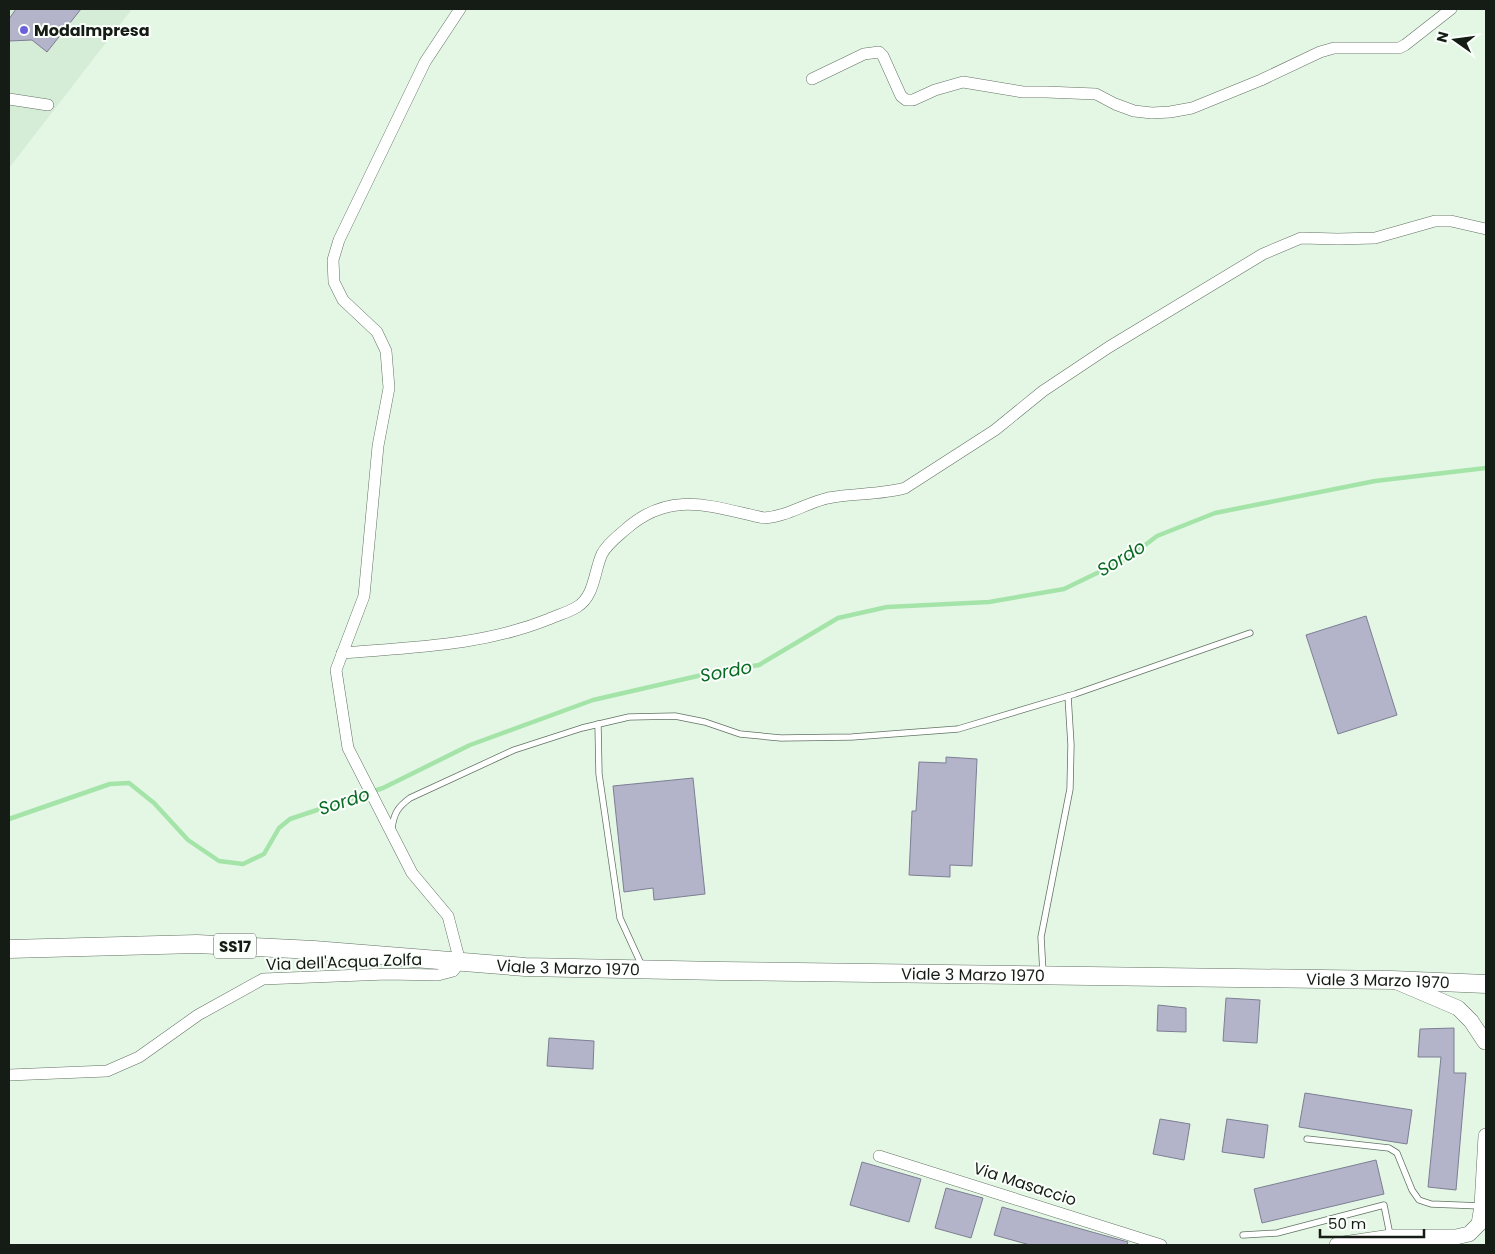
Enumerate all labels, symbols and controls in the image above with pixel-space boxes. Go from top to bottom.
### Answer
north arrow [1430,15,1480,65]
place label: ModaImpresa [34,19,150,42]
marker: ModaImpresa [18,24,30,36]
text: N [1431,29,1453,44]
water label: Sordo [1092,534,1150,582]
water label: Sordo [698,654,754,688]
water label: Sordo [315,781,373,821]
road number: SS17 [214,934,256,958]
street label: Via dell'Acqua Zolfa [265,948,423,976]
street label: Viale 3 Marzo 1970 [495,953,640,981]
street label: Viale 3 Marzo 1970 [901,962,1045,987]
street label: Viale 3 Marzo 1970 [1306,967,1450,994]
street label: Via Masaccio [970,1156,1080,1212]
scale bar [1320,1206,1424,1238]
text: 50 m [1328,1213,1366,1234]

